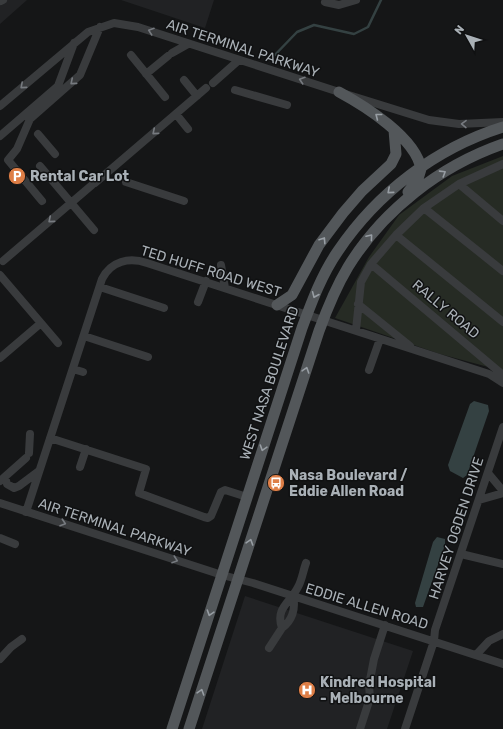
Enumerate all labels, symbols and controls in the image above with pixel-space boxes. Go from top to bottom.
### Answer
street label: AIR TERMINAL PARKWAY [164,16,321,81]
north arrow [447,16,487,56]
text: N [452,23,467,37]
one-way arrow [148,27,155,36]
one-way arrow [298,77,305,85]
one-way arrow [70,78,77,85]
one-way arrow [20,81,28,88]
one-way arrow [376,114,383,121]
one-way arrow [461,120,467,128]
one-way arrow [153,127,160,134]
parking icon: Rental Car Lot [7,166,27,186]
place label: Rental Car Lot [30,168,130,185]
one-way arrow [438,171,445,178]
one-way arrow [388,187,395,194]
one-way arrow [49,215,56,222]
one-way arrow [365,234,372,242]
one-way arrow [318,237,325,244]
street label: TED HUFF ROAD WEST [138,242,283,301]
street label: RALLY ROAD [409,276,483,342]
one-way arrow [311,292,319,299]
street label: WEST NASA BOULEVARD [237,304,302,462]
one-way arrow [301,367,310,374]
one-way arrow [260,444,268,451]
street label: HARVEY OGDEN DRIVE [425,455,488,601]
place label: Nasa Boulevard / Eddie Allen Road [289,467,408,500]
bus stop icon: Nasa Boulevard / Eddie Allen Road [266,473,286,493]
street label: AIR TERMINAL PARKWAY [36,495,193,560]
one-way arrow [60,519,67,527]
one-way arrow [245,539,254,546]
one-way arrow [171,555,178,564]
street label: EDDIE ALLEN ROAD [303,580,430,633]
one-way arrow [206,609,215,616]
place label: Kindred Hospital - Melbourne [320,674,436,707]
hospital icon: Kindred Hospital - Melbourne [297,680,317,700]
one-way arrow [197,689,205,696]

